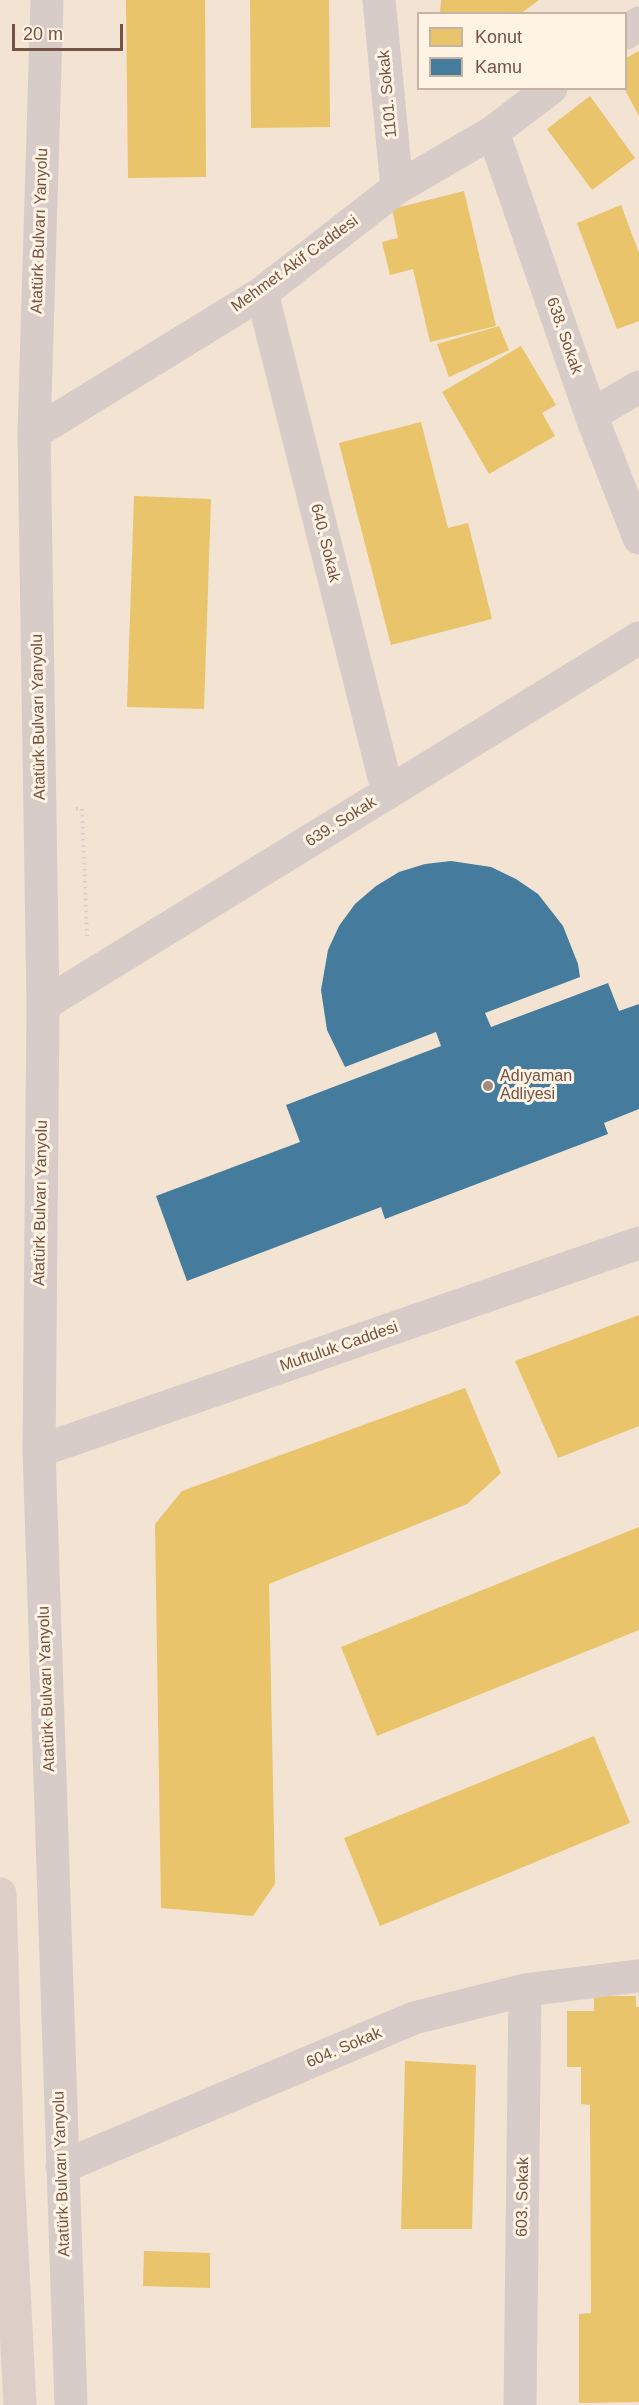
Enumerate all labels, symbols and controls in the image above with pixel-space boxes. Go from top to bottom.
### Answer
scale bar [15,12,126,50]
legend [417,12,627,90]
text: 20 m [23,24,63,44]
text: Konut [475,27,522,47]
street label: 1101. Sokak [375,49,401,139]
text: Kamu [475,57,522,77]
street label: Atatürk Bulvarı Yanyolu [28,148,52,314]
street label: Mehmet Akif Caddesi [228,212,362,316]
street label: 638. Sokak [542,295,586,377]
street label: 640. Sokak [306,502,344,584]
street label: Atatürk Bulvarı Yanyolu [28,634,50,800]
street label: 639. Sokak [302,793,380,851]
place label: Adıyaman Adliyesi [500,1067,572,1105]
marker: Adıyaman Adliyesi [481,1079,495,1093]
street label: Atatürk Bulvarı Yanyolu [30,1120,52,1286]
street label: Muftuluk Caddesi [277,1318,401,1376]
street label: Atatürk Bulvarı Yanyolu [35,1606,59,1772]
street label: 604. Sokak [303,2024,385,2072]
street label: Atatürk Bulvarı Yanyolu [50,2091,74,2257]
street label: 603. Sokak [513,2157,533,2237]

